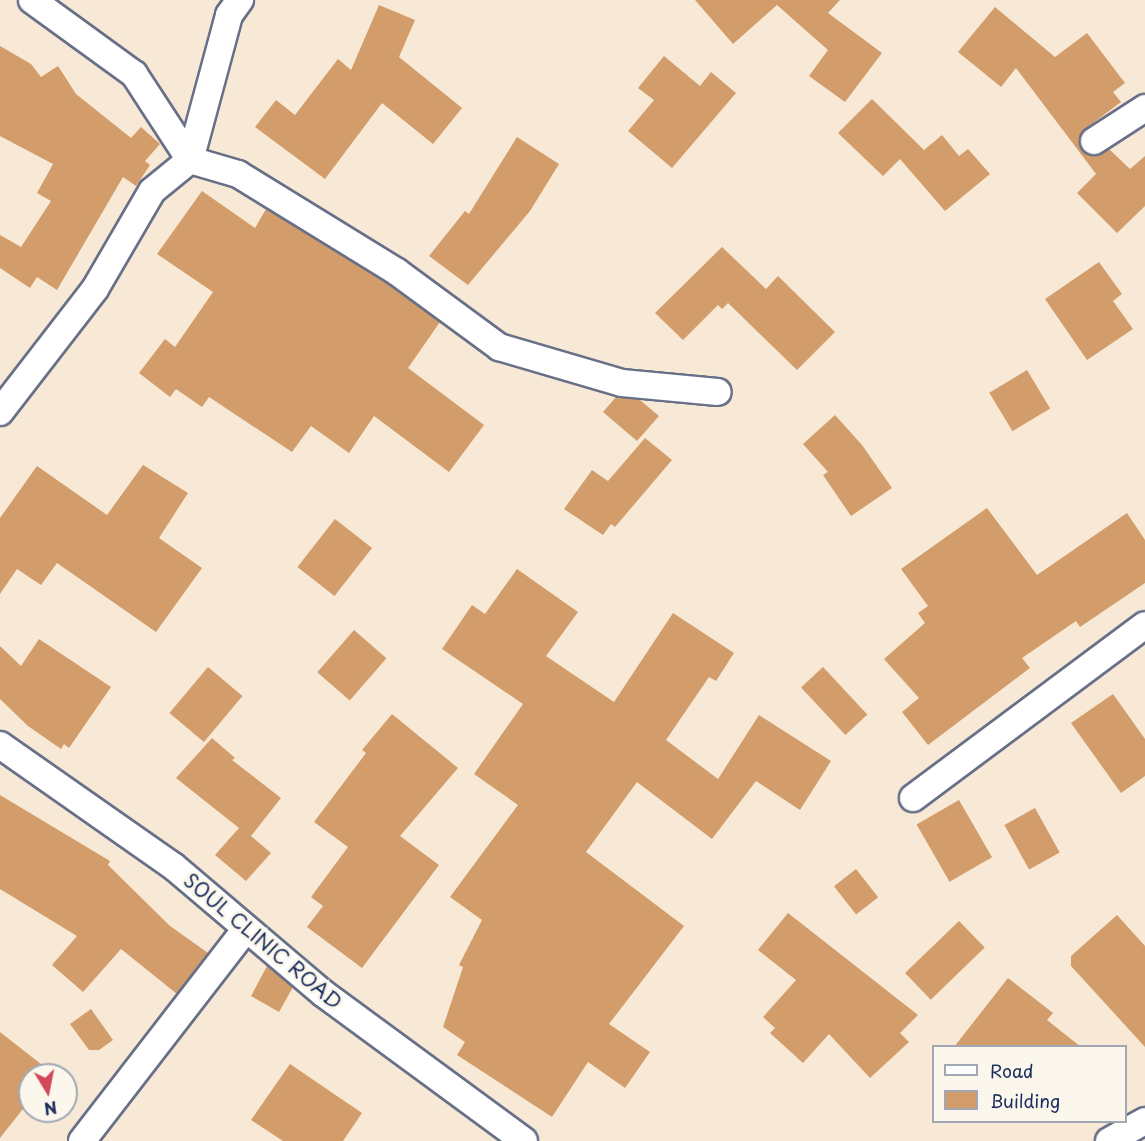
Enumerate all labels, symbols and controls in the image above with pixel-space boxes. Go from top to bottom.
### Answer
street label: SOUL CLINIC ROAD [179,868,347,1014]
legend [932,1045,1127,1123]
text: Road [990,1057,1034,1084]
north arrow [18,1063,78,1123]
text: Building [990,1087,1060,1114]
text: N [42,1096,59,1122]

